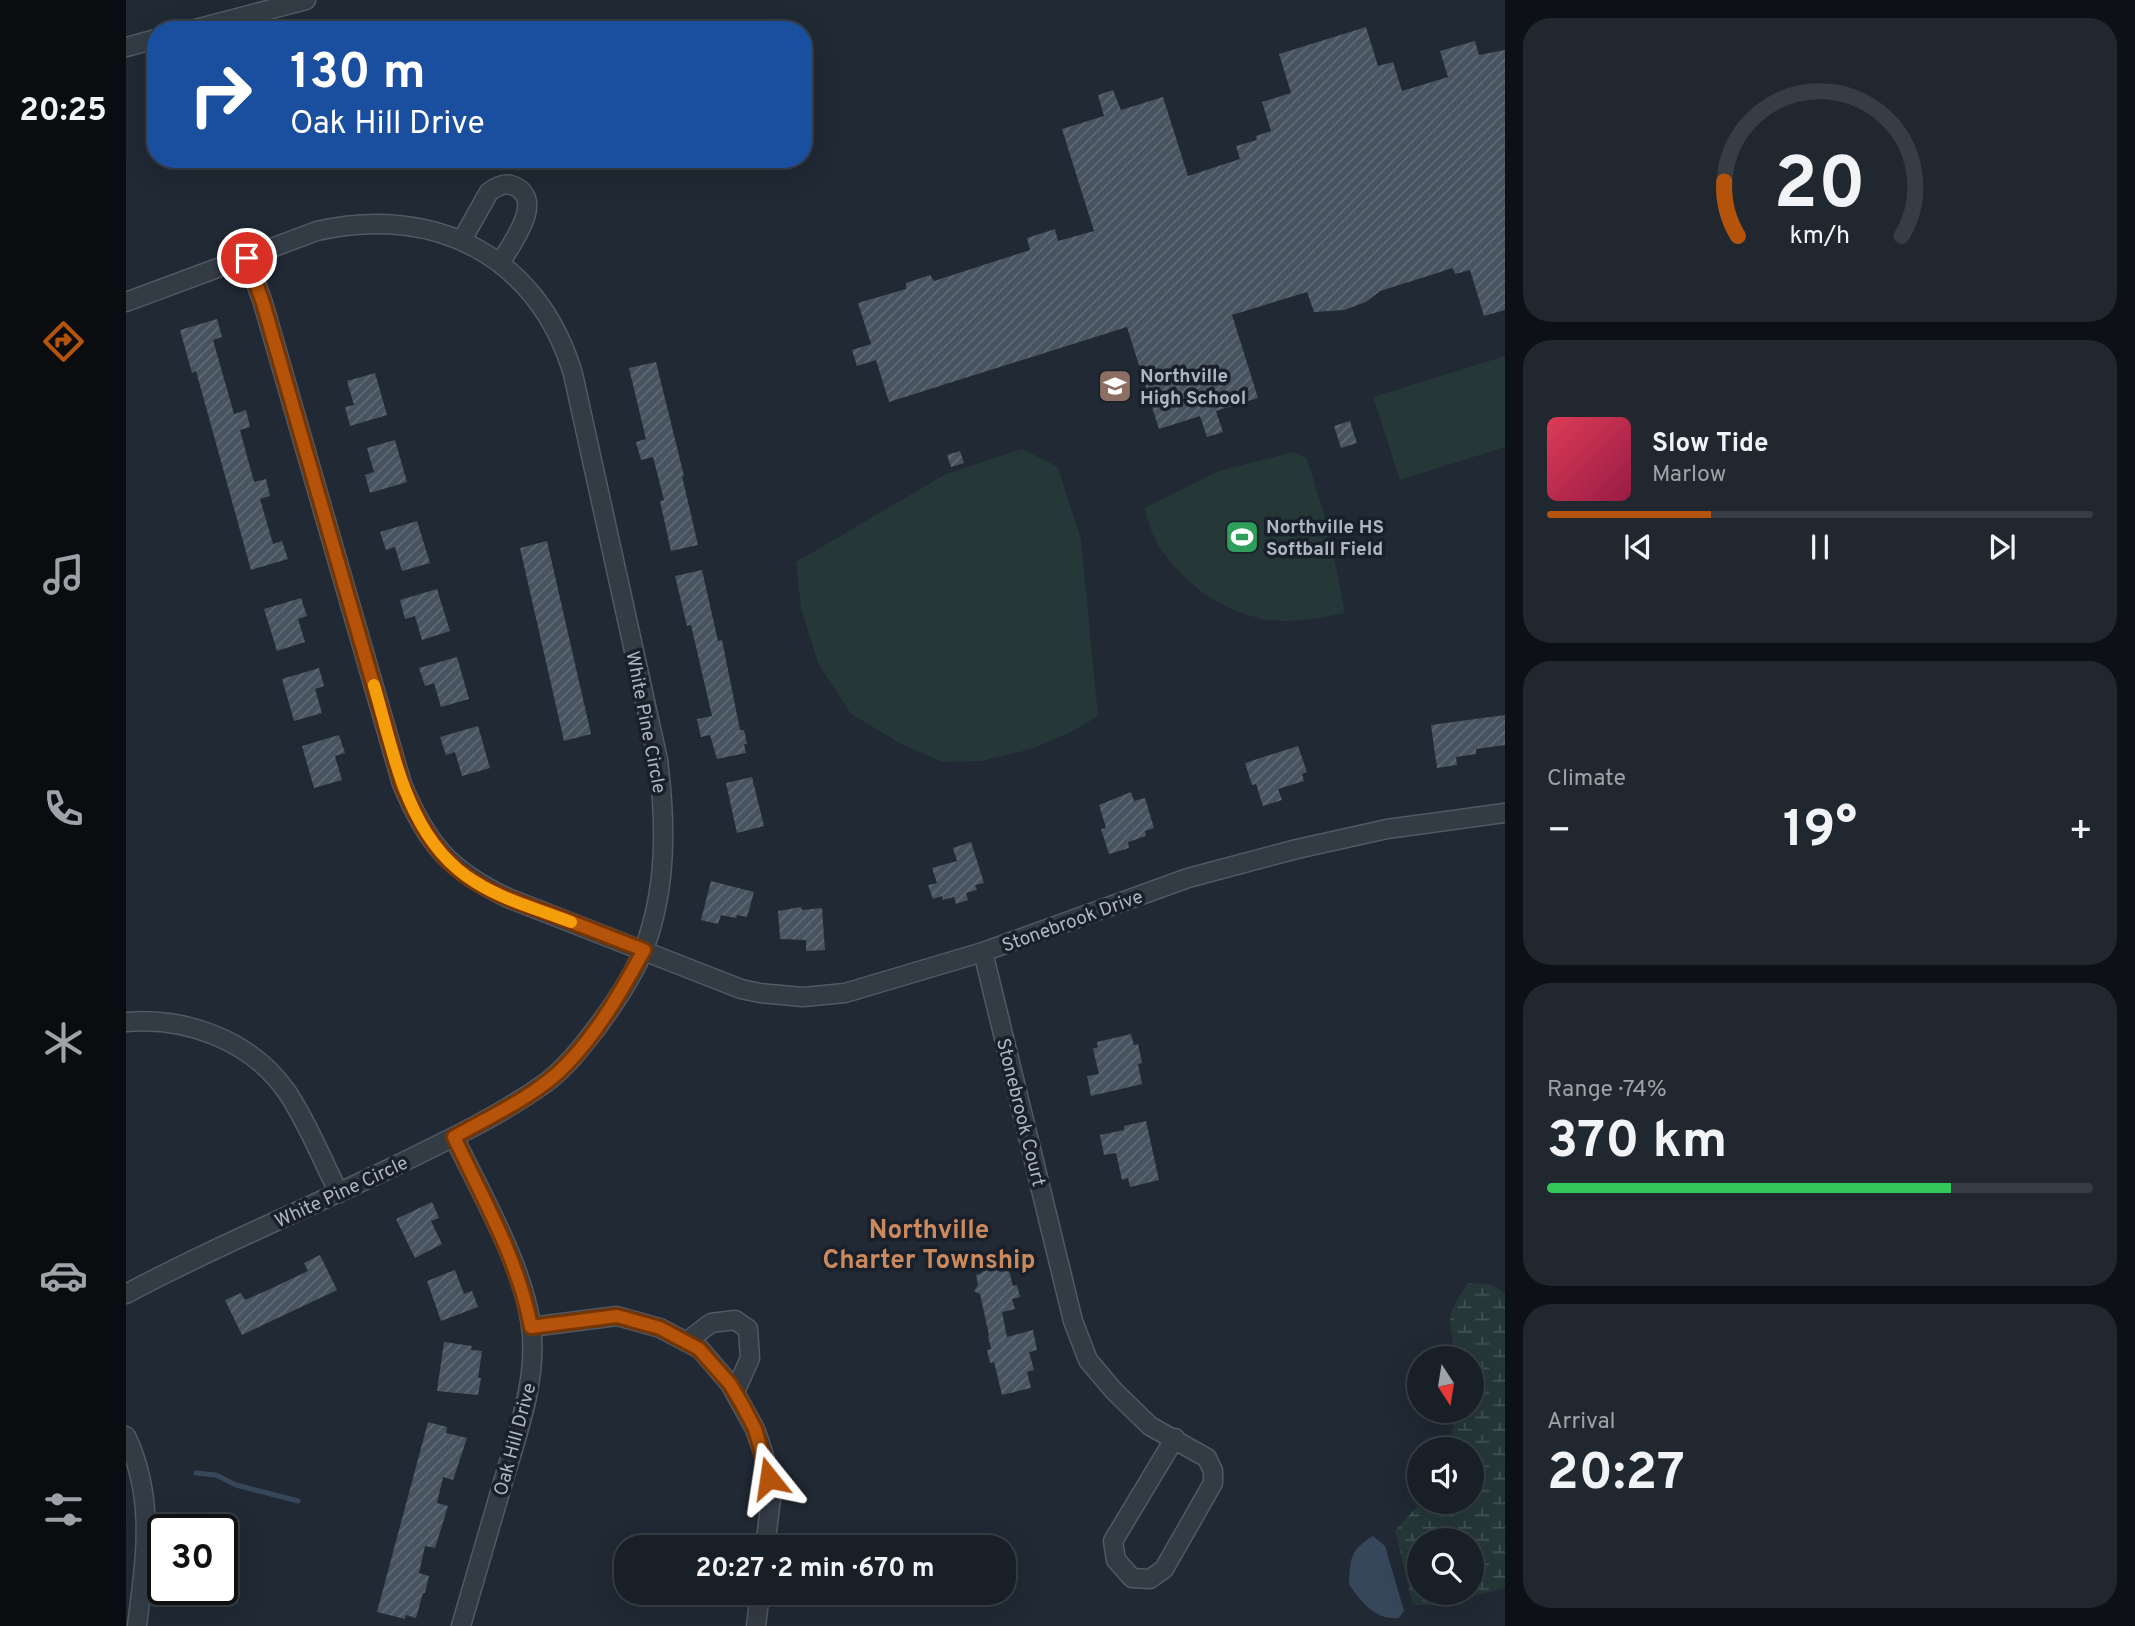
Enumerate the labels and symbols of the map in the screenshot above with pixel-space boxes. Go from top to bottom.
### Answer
pin [217,228,277,288]
place label: Northville High School [1140,365,1246,411]
school or university icon: Northville High School [1096,367,1134,405]
place label: Northville HS Softball Field [1266,516,1384,562]
sports icon: Northville HS Softball Field [1223,518,1261,556]
street label: White Pine Circle [619,649,671,796]
street label: Stonebrook Drive [999,885,1147,959]
street label: Stonebrook Court [990,1036,1050,1189]
street label: White Pine Circle [271,1151,412,1234]
district label: Northville Charter Township [823,1215,1035,1278]
north arrow [1407,1346,1484,1423]
street label: Oak Hill Drive [489,1381,542,1498]
position arrow [732,1441,806,1515]
speed limit sign: 30 [147,1514,238,1605]

